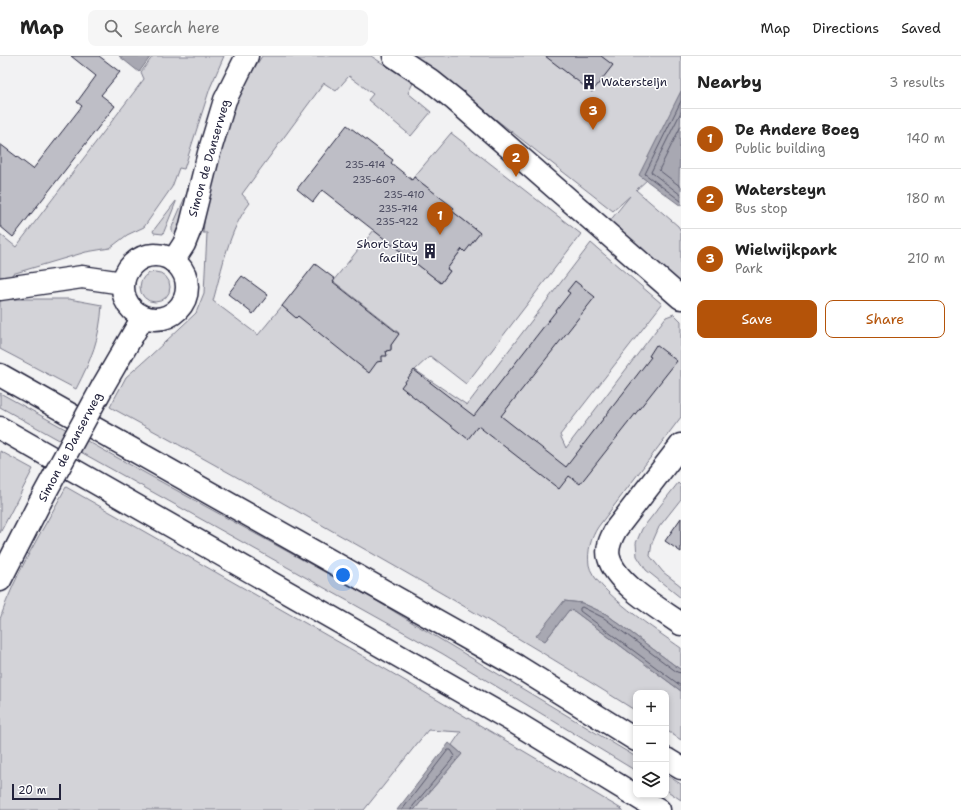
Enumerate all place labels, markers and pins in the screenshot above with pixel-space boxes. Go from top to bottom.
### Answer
building icon: Watersteijn [580,73,598,91]
place label: Watersteijn [601,74,667,90]
pin: 3 [580,97,606,130]
pin: 2 [503,144,529,177]
pin: 1 [427,202,453,235]
place label: Short Stay facility [357,236,418,266]
building icon: Short Stay facility [421,242,439,260]

